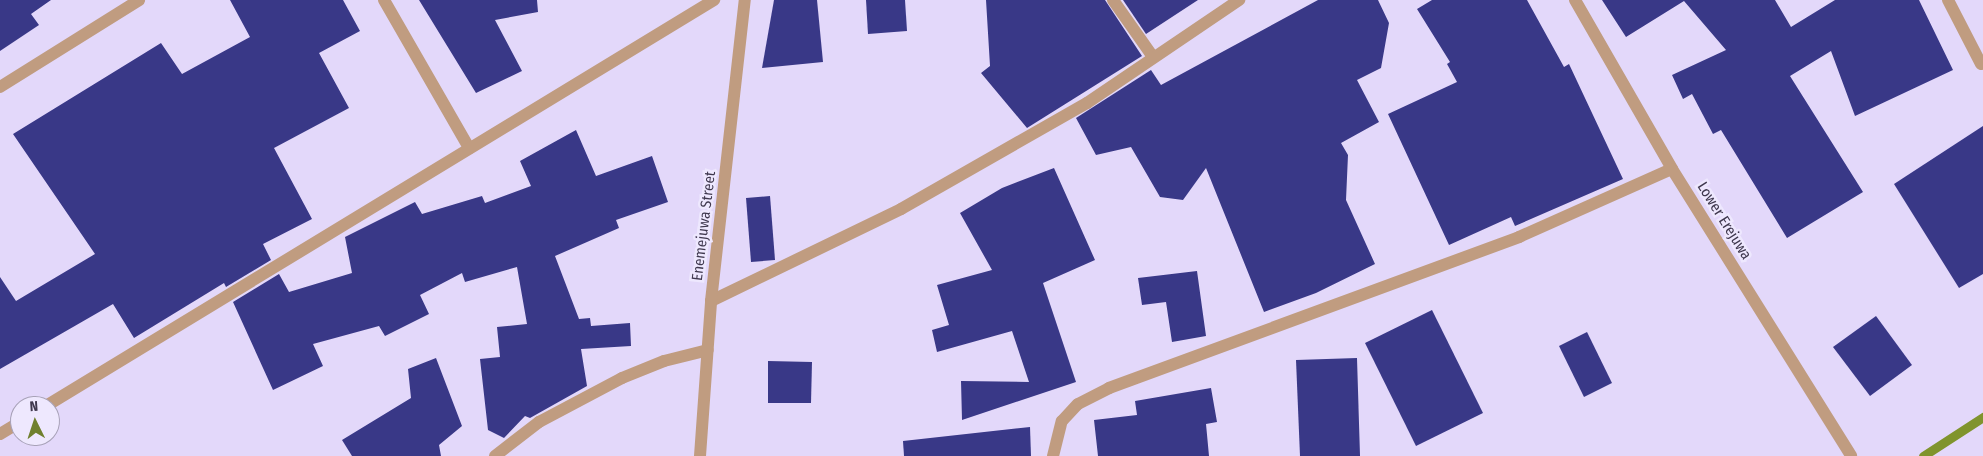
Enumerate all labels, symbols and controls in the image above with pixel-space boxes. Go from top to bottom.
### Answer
street label: Enemejuwa Street [688,170,720,282]
street label: Lower Erejuwa [1693,179,1755,263]
north arrow [10,396,60,446]
text: N [29,398,39,415]

